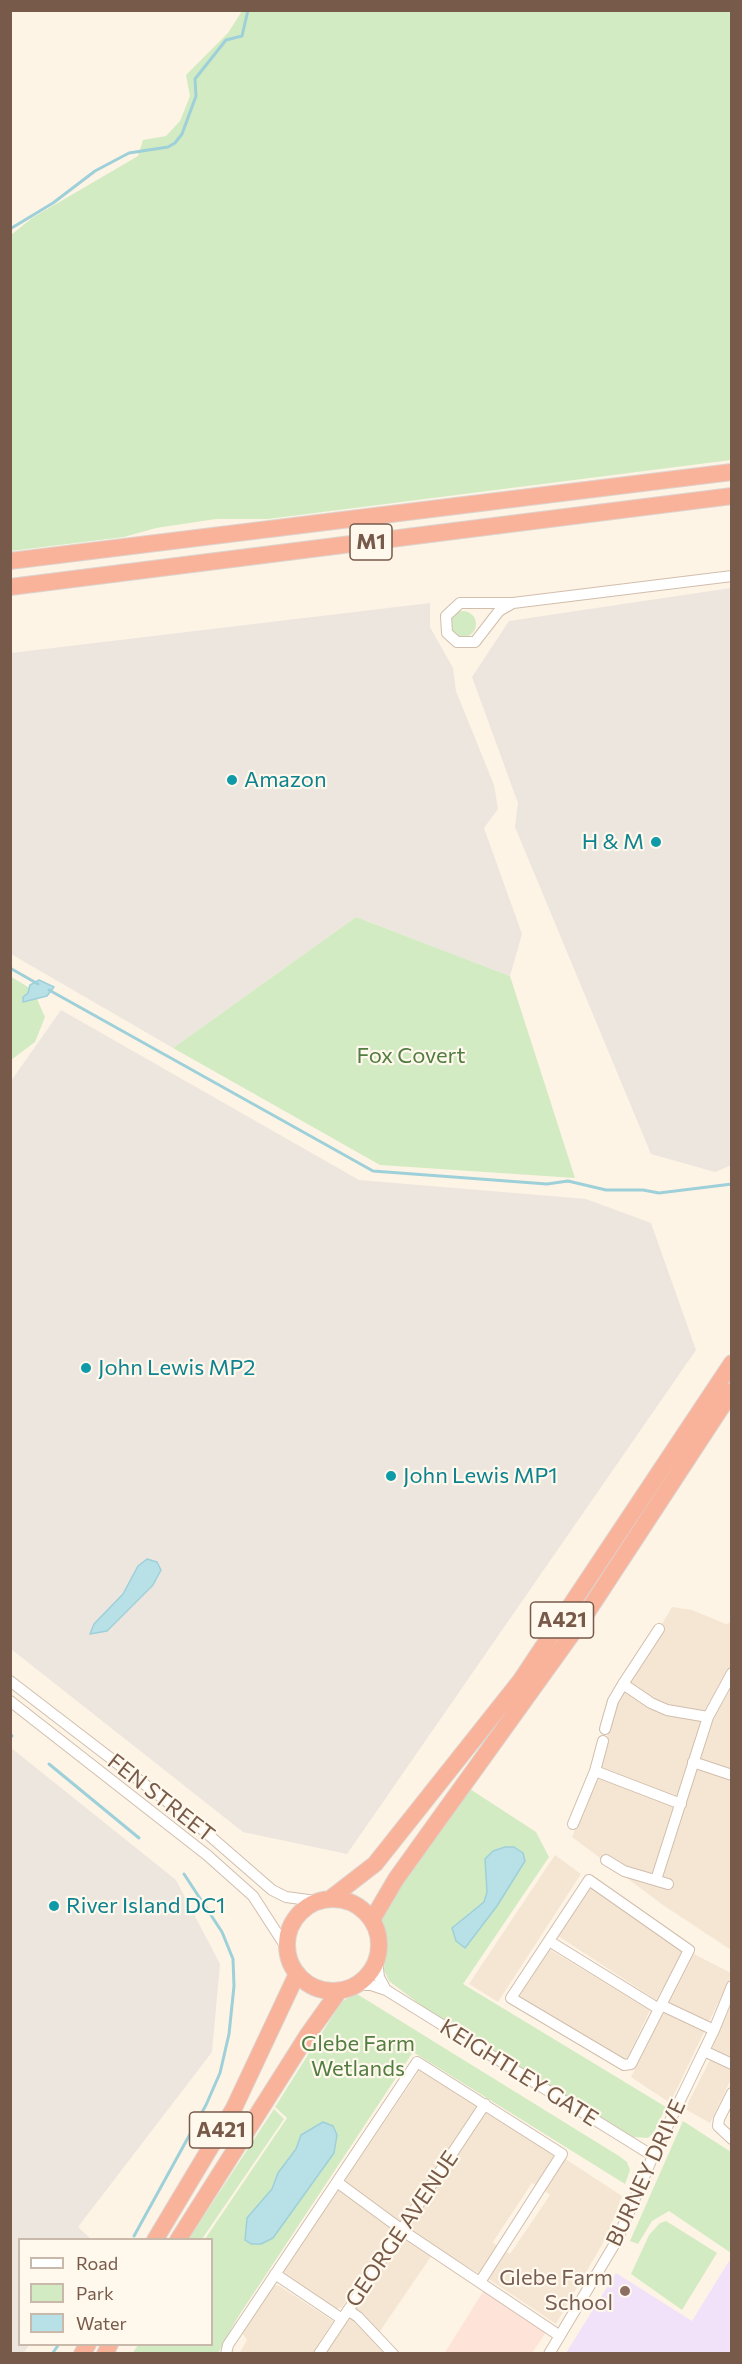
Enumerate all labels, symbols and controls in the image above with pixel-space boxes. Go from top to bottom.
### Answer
road number: M1 [350,524,392,560]
place label: Amazon [244,767,327,793]
marker: Amazon [225,773,239,787]
place label: H & M [582,829,644,855]
marker: H & M [649,835,663,849]
park label: Fox Covert [357,1043,465,1069]
place label: John Lewis MP2 [98,1355,255,1381]
marker: John Lewis MP2 [79,1361,93,1375]
place label: John Lewis MP1 [403,1463,558,1489]
marker: John Lewis MP1 [384,1469,398,1483]
road number: A421 [530,1602,594,1638]
street label: FEN STREET [102,1748,220,1848]
place label: River Island DC1 [66,1893,225,1919]
marker: River Island DC1 [47,1899,61,1913]
street label: KEIGHTLEY GATE [435,2014,603,2132]
park label: Glebe Farm Wetlands [301,2031,415,2082]
street label: BURNEY DRIVE [601,2096,691,2250]
road number: A421 [190,2112,252,2148]
street label: GEORGE AVENUE [340,2146,464,2312]
legend [18,2238,213,2346]
text: Road [76,2252,118,2274]
place label: Glebe Farm School [499,2265,613,2316]
text: Park [76,2282,114,2304]
marker: Glebe Farm School [618,2284,632,2298]
text: Water [76,2312,127,2334]

